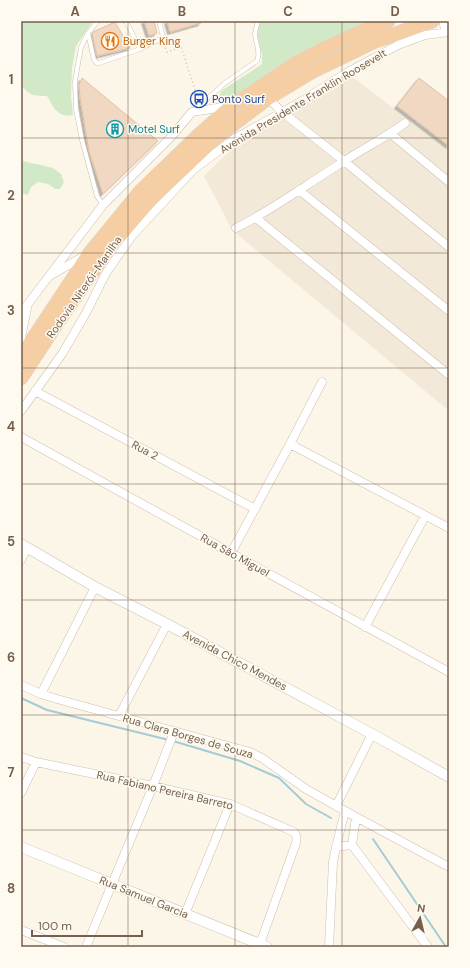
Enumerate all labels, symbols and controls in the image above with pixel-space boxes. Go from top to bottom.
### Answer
text: A [70,3,80,20]
text: B [178,3,186,20]
text: C [283,3,293,20]
text: D [390,3,400,20]
restaurant icon: Burger King [100,31,120,51]
place label: Burger King [123,34,181,48]
street label: Avenida Presidente Franklin Roosevelt [217,46,389,156]
text: 1 [9,71,13,88]
bus stop icon: Ponto Surf [189,89,209,109]
place label: Ponto Surf [212,92,265,106]
building icon: Motel Surf [105,119,125,139]
place label: Motel Surf [128,122,180,136]
text: 2 [7,187,15,204]
street label: Rodovia Niterói-Manilha [43,233,125,341]
text: 3 [7,302,15,319]
text: 4 [7,418,15,435]
street label: Rua 2 [129,437,161,463]
street label: Rua São Miguel [198,530,272,580]
text: 5 [7,533,15,550]
street label: Avenida Chico Mendes [180,627,290,693]
text: 6 [7,649,15,666]
street label: Rua Clara Borges de Souza [121,711,255,761]
text: 7 [8,764,15,781]
street label: Rua Fabiano Pereira Barreto [95,767,235,813]
street label: Rua Samuel Garcia [97,873,191,921]
text: 8 [7,880,15,897]
north arrow [400,898,440,938]
text: N [416,901,426,916]
scale bar [32,912,142,938]
text: 100 m [38,918,72,934]

